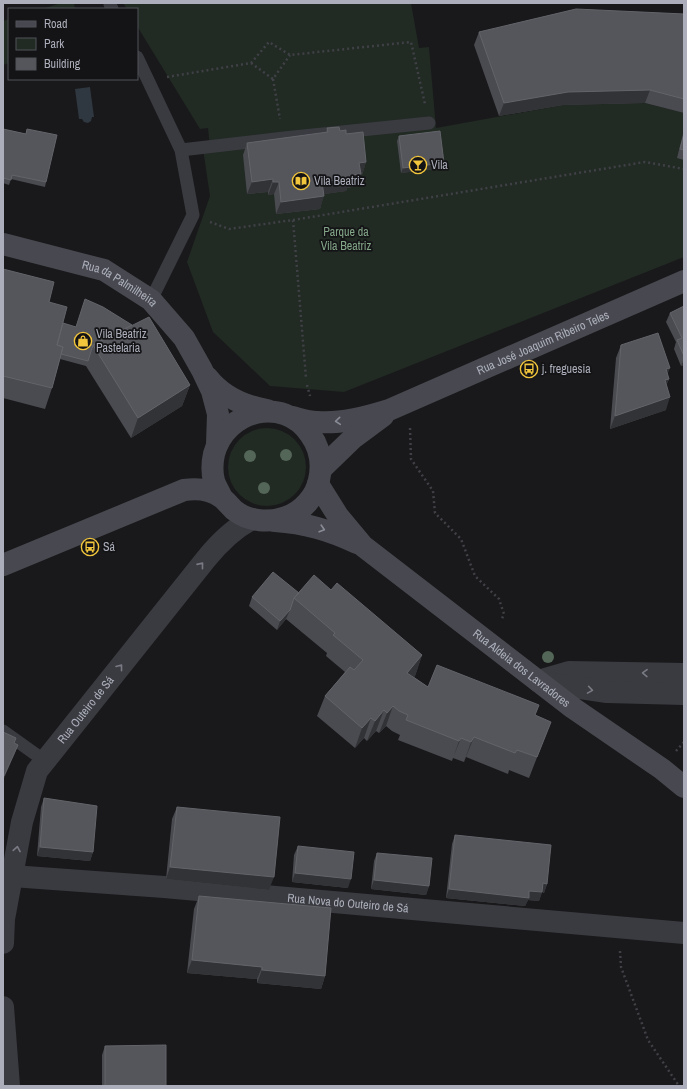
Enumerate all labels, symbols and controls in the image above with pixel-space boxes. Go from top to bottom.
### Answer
legend [8,8,138,80]
text: Road [44,16,68,32]
text: Park [44,36,64,52]
text: Building [44,56,81,72]
bar icon: Vila [408,155,428,175]
place label: Vila [431,157,448,173]
library icon: Vila Beatriz [291,171,311,191]
place label: Vila Beatriz [314,173,365,189]
park label: Parque da Vila Beatriz [321,224,371,254]
street label: Rua da Palmilheira [80,257,161,310]
street label: Rua José Joaquim Ribeiro Teles [474,307,612,379]
place label: Vila Beatriz Pastelaria [96,326,147,356]
shop icon: Vila Beatriz Pastelaria [73,331,93,351]
bus stop icon: j. freguesia [519,359,539,379]
place label: j. freguesia [541,361,591,377]
one-way arrow [335,416,341,425]
one-way arrow [318,524,325,533]
bus stop icon: Sá [80,537,100,557]
place label: Sá [103,539,116,555]
one-way arrow [196,563,203,570]
street label: Rua Aldeia dos Lavradores [470,626,574,711]
one-way arrow [115,664,122,671]
one-way arrow [642,669,648,677]
street label: Rua Outeiro de Sá [54,672,118,747]
one-way arrow [587,685,593,694]
one-way arrow [12,846,21,852]
street label: Rua Nova do Outeiro de Sá [287,890,410,917]

